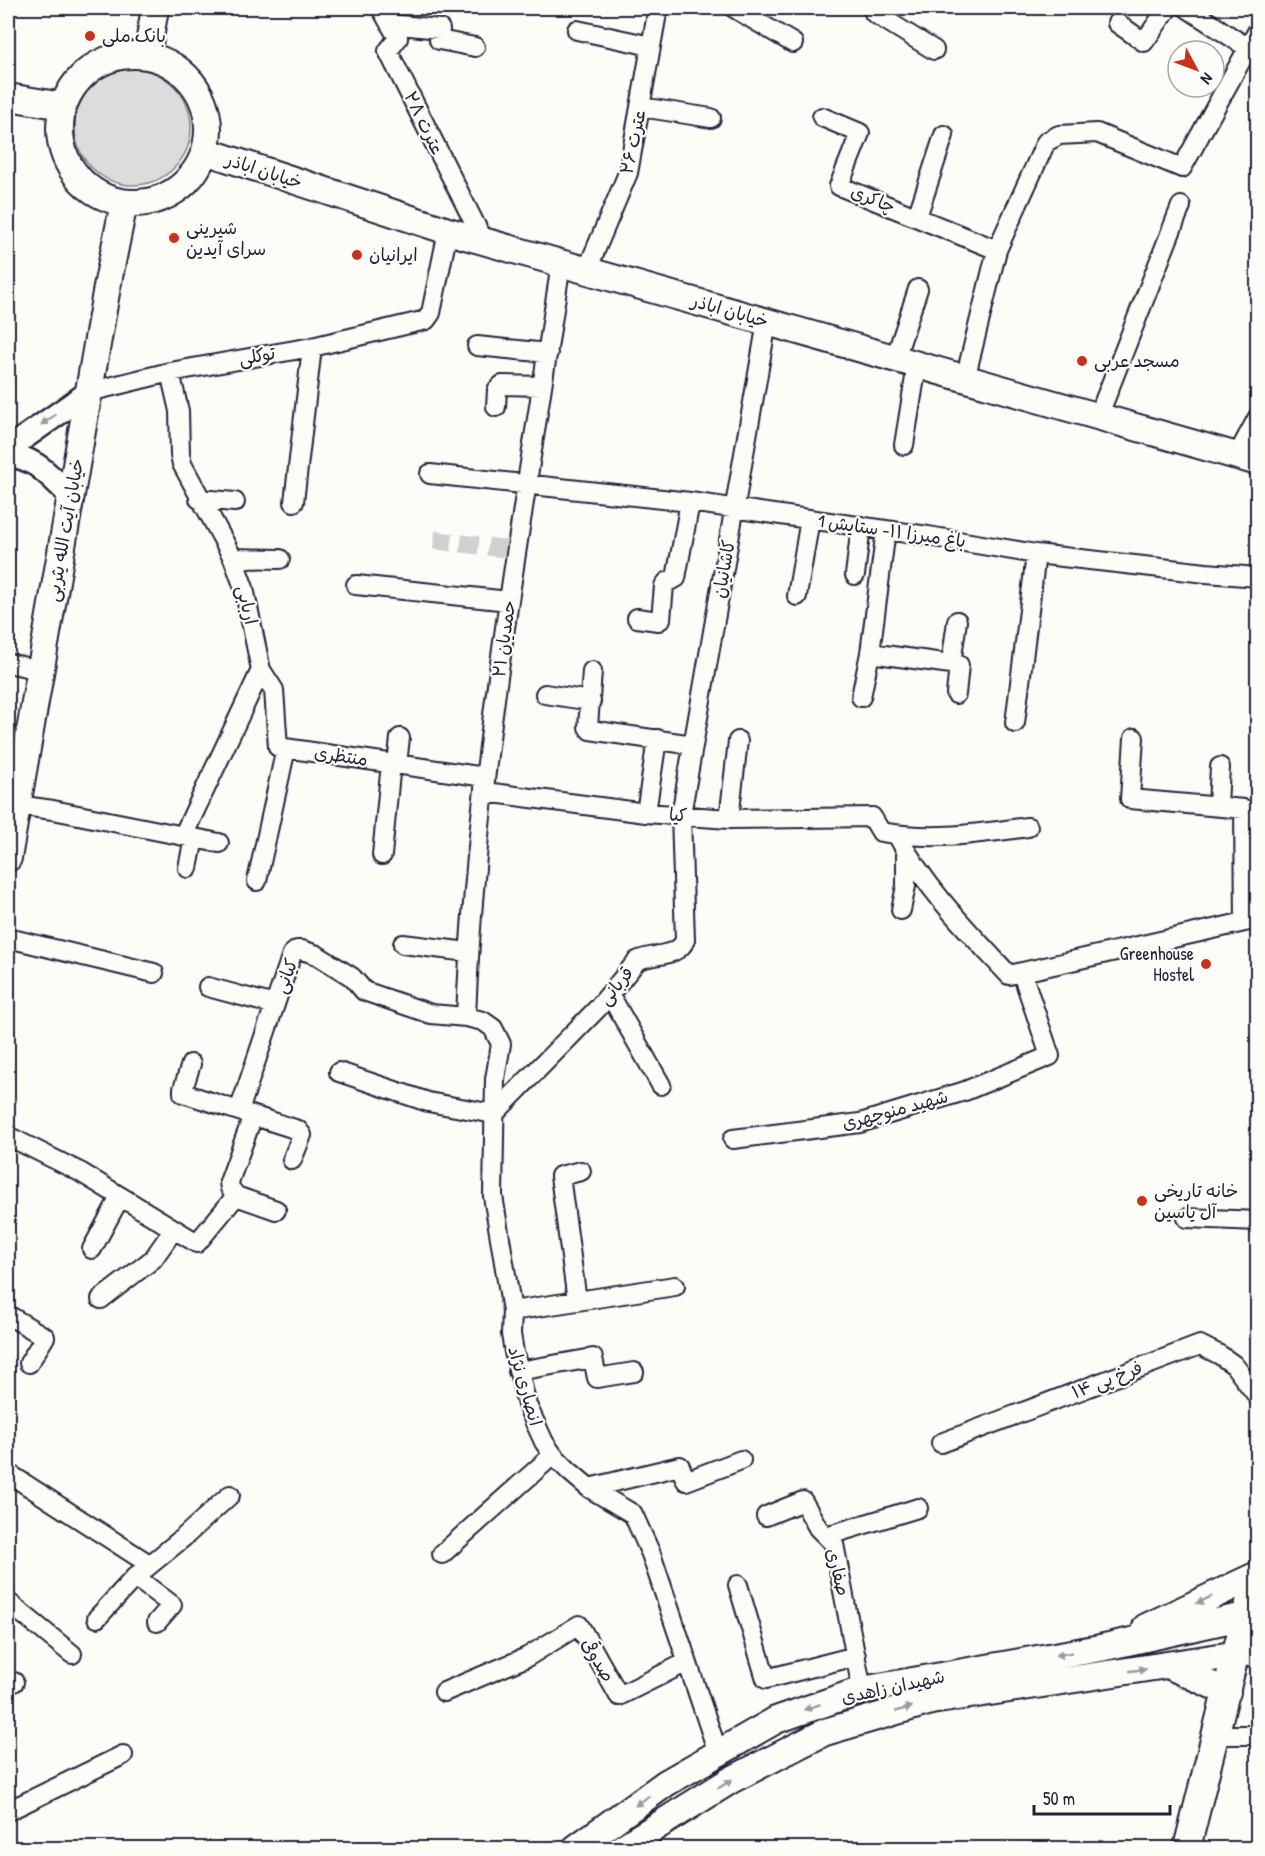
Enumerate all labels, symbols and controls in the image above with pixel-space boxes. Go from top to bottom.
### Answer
place label: بانک ملی [102,23,166,48]
marker: بانک ملی [83,29,97,43]
north arrow [1166,39,1226,99]
text: N [1196,68,1218,90]
street label: عترت ۲۸ [398,87,450,159]
street label: عترت ۲۶ [613,107,652,177]
street label: خیابان اباذر [221,146,305,195]
street label: چاکری [847,178,899,219]
place label: شیرینی سرای آیدین [186,215,266,261]
marker: شیرینی سرای آیدین [167,231,181,245]
place label: ایرانیان [369,242,418,267]
marker: ایرانیان [350,248,364,262]
street label: خیابان اباذر [687,287,771,333]
street label: توکلی [237,340,278,371]
place label: مسجد عربی [1094,348,1180,373]
marker: مسجد عربی [1075,354,1089,368]
one-way arrow [41,414,57,426]
street label: خیابان آیت الله یثربی [40,456,89,604]
street label: باغ میرزا ۱۱- ستایش 1 [816,508,968,553]
street label: کاشانیان [706,538,741,600]
street label: اربابی [231,583,264,627]
street label: حمدیان ۲۱ [486,599,521,679]
street label: منتظری [313,739,369,772]
street label: کیا [668,801,688,828]
place label: Greenhouse Hostel [1120,941,1194,987]
street label: کیانی [267,954,304,997]
marker: Greenhouse Hostel [1199,957,1213,971]
street label: قربانی [592,961,639,1010]
street label: شهید منوچهری [839,1083,951,1136]
place label: خانه تاریخی آل یاسین [1154,1178,1238,1224]
marker: خانه تاریخی آل یاسین [1135,1194,1149,1208]
street label: انصاری نژاد [502,1343,549,1429]
street label: فرخ پی ۱۴ [1068,1355,1146,1404]
street label: صفاری [820,1545,856,1598]
one-way arrow [1196,1595,1213,1604]
street label: صدوقی [576,1633,621,1686]
one-way arrow [1055,1650,1074,1659]
street label: شهیدان زاهدی [839,1663,947,1710]
one-way arrow [1128,1665,1147,1675]
one-way arrow [803,1703,821,1713]
one-way arrow [895,1704,913,1713]
one-way arrow [717,1778,733,1789]
scale bar [1034,1778,1170,1816]
text: 50 m [1043,1786,1075,1811]
one-way arrow [634,1794,649,1806]

